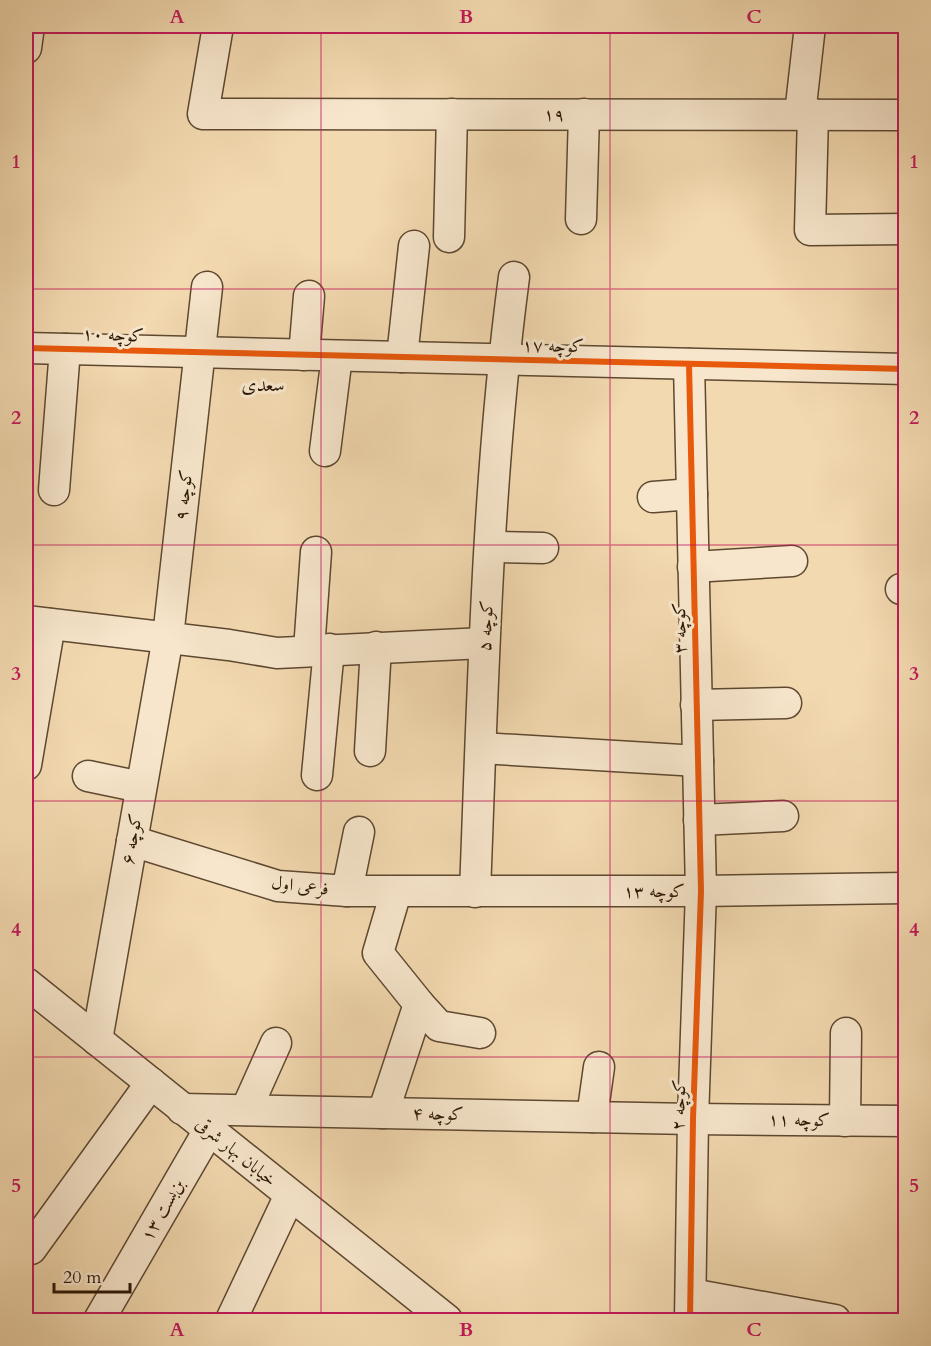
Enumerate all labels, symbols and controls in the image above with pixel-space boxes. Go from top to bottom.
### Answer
text: A [169,3,185,30]
text: B [459,3,473,30]
text: C [746,3,762,30]
street label: ۱۹ [543,102,565,127]
text: 1 [11,148,21,175]
text: 1 [909,148,919,175]
street label: کوچه ۱۰ [82,321,144,349]
street label: کوچه ۱۷ [522,333,584,359]
district label: سعدی [241,371,285,398]
text: 2 [11,404,21,431]
text: 2 [909,404,919,431]
street label: کوچه ۹ [169,468,199,522]
street label: کوچه ۵ [472,600,500,652]
street label: کوچه ۳ [667,602,693,654]
text: 3 [11,660,21,687]
text: 3 [909,660,919,687]
street label: کوچه ۶ [115,812,149,866]
street label: فرعی اول [270,870,330,902]
street label: کوچه ۱۳ [623,879,685,904]
text: 4 [11,916,21,943]
text: 4 [909,916,919,943]
street label: کوچه ۲ [666,1079,692,1131]
street label: کوچه ۴ [412,1101,464,1127]
street label: کوچه ۱۱ [768,1107,830,1133]
street label: خیابان بهار شرقی [190,1112,282,1192]
text: 5 [11,1172,21,1199]
text: 5 [909,1172,919,1199]
street label: بن‌بست ۱۳ [135,1174,191,1246]
scale bar [54,1256,130,1294]
text: 20 m [63,1265,102,1290]
text: A [169,1316,185,1343]
text: B [459,1316,473,1343]
text: C [746,1316,762,1343]

